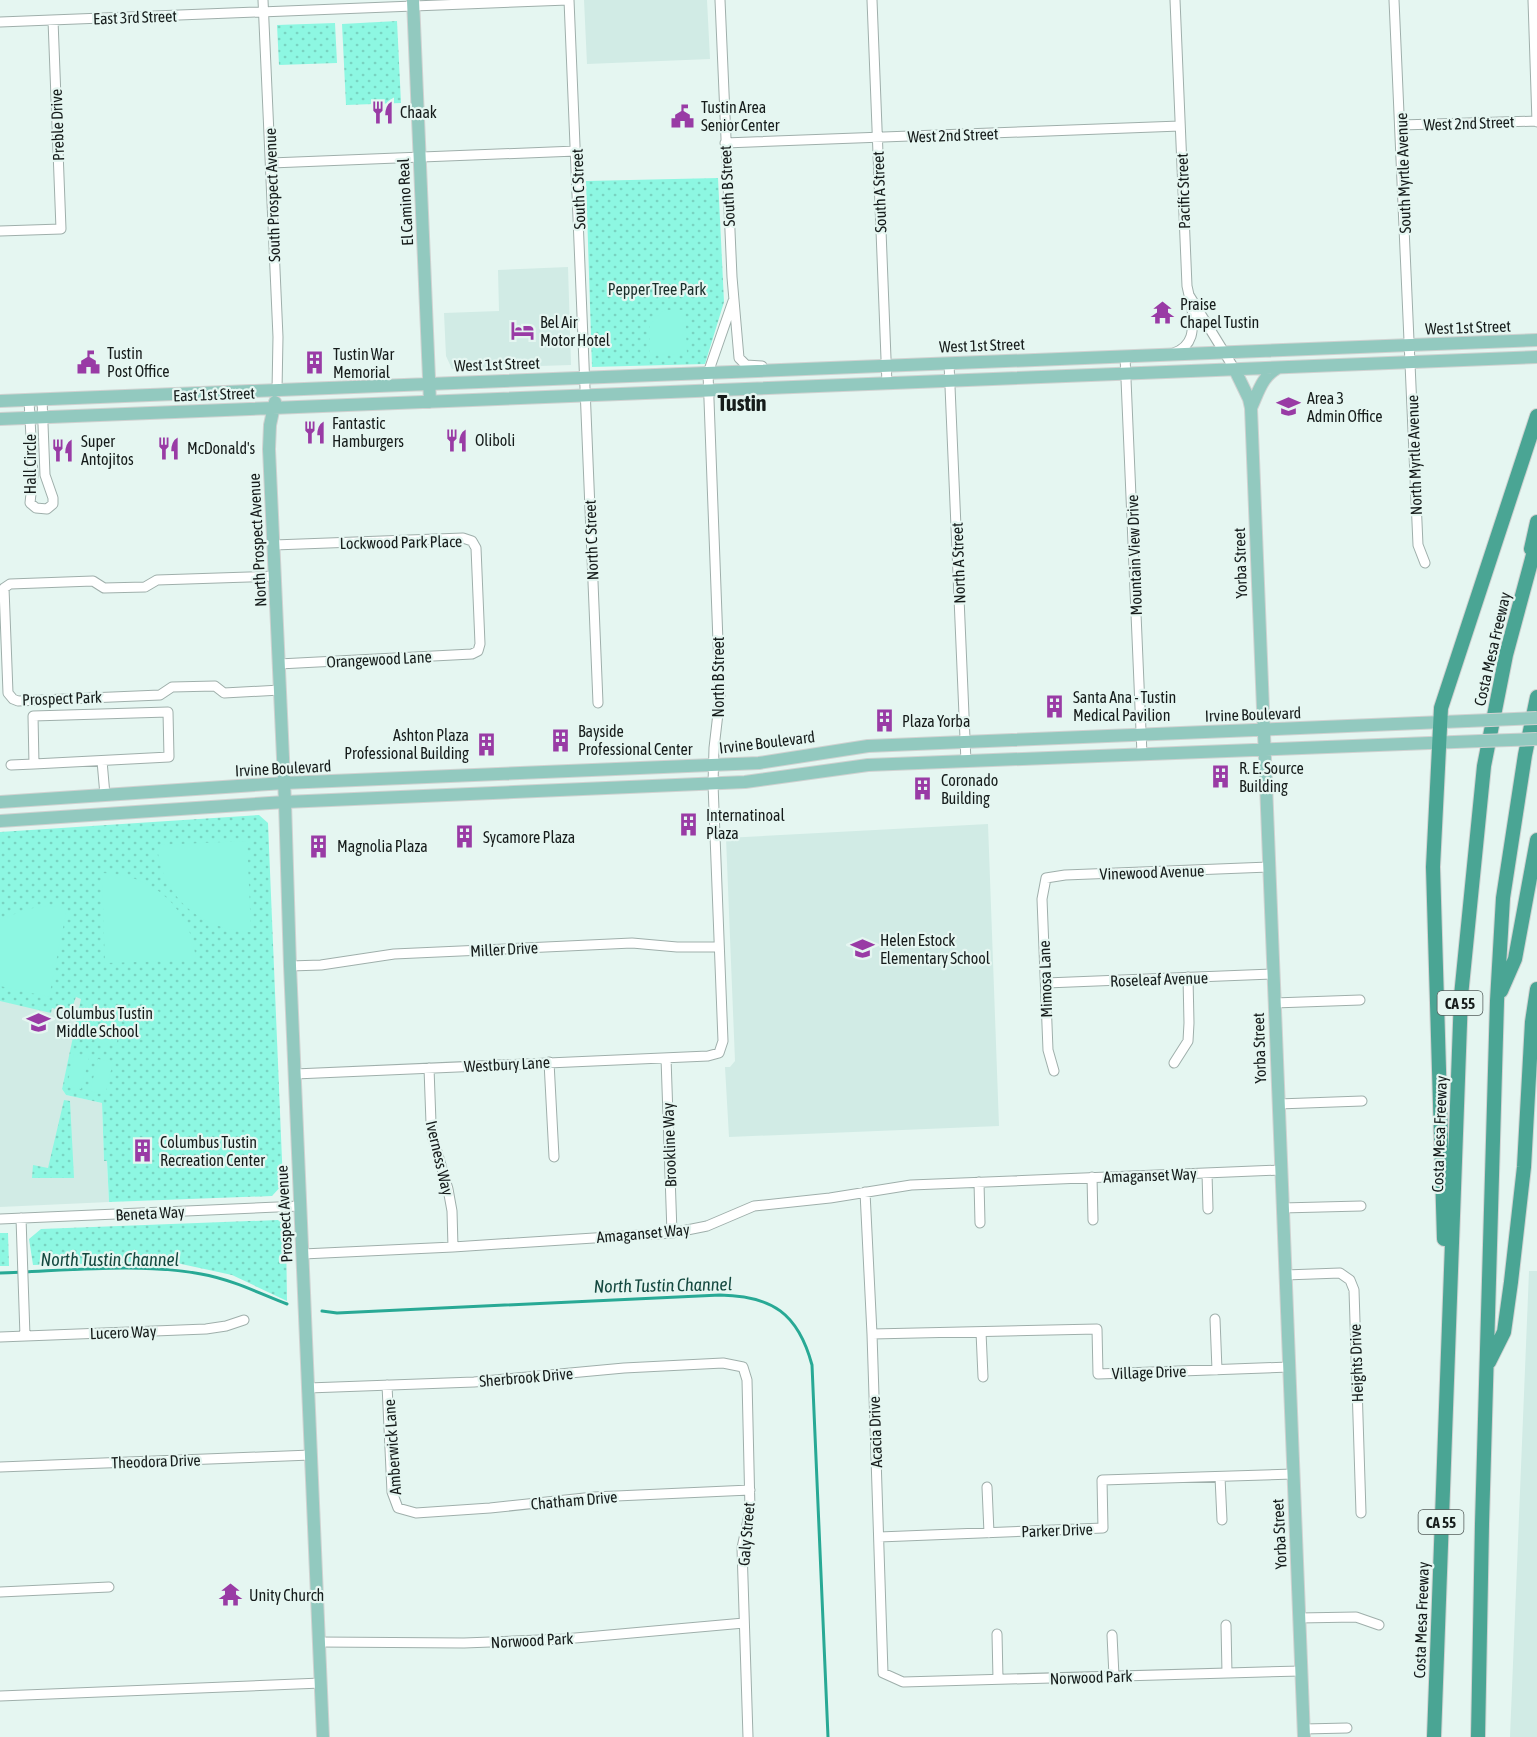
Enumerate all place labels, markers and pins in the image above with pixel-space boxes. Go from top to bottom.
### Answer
place label: Tustin Area Senior Center [701,98,780,134]
restaurant icon: Chaak [369,99,395,125]
place label: Chaak [400,103,437,121]
public building icon: Tustin Area Senior Center [670,103,696,129]
place label: Praise Chapel Tustin [1180,295,1259,332]
temple icon: Praise Chapel Tustin [1149,300,1175,326]
place label: Bel Air Motor Hotel [540,313,611,349]
hotel icon: Bel Air Motor Hotel [509,318,535,344]
place label: Tustin Post Office [107,344,170,380]
place label: Tustin War Memorial [333,345,394,381]
public building icon: Tustin Post Office [76,349,102,375]
building icon: Tustin War Memorial [302,350,328,376]
place label: Area 3 Admin Office [1307,389,1382,425]
school or university icon: Area 3 Admin Office [1276,394,1302,420]
place label: Fantastic Hamburgers [332,414,404,451]
restaurant icon: Fantastic Hamburgers [301,419,327,445]
restaurant icon: Oliboli [444,427,470,453]
place label: Oliboli [475,431,515,449]
place label: Super Antojitos [81,432,134,469]
restaurant icon: McDonald's [156,435,182,461]
restaurant icon: Super Antojitos [50,437,76,463]
place label: McDonald's [187,439,256,457]
place label: Santa Ana - Tustin Medical Pavilion [1073,688,1176,724]
building icon: Santa Ana - Tustin Medical Pavilion [1042,693,1068,719]
building icon: Plaza Yorba [871,708,897,734]
place label: Plaza Yorba [902,712,970,730]
place label: Bayside Professional Center [578,722,693,758]
place label: Ashton Plaza Professional Building [344,726,469,763]
building icon: Bayside Professional Center [547,727,573,753]
building icon: Ashton Plaza Professional Building [474,731,500,757]
place label: R. E. Source Building [1239,759,1304,796]
building icon: R. E. Source Building [1208,764,1234,790]
place label: Coronado Building [941,771,998,808]
building icon: Coronado Building [910,776,936,802]
place label: Internatinoal Plaza [706,806,785,842]
building icon: Internatinoal Plaza [675,811,701,837]
building icon: Sycamore Plaza [452,824,478,850]
place label: Sycamore Plaza [483,828,575,847]
building icon: Magnolia Plaza [306,833,332,859]
place label: Magnolia Plaza [337,837,428,856]
place label: Helen Estock Elementary School [880,931,991,968]
school or university icon: Helen Estock Elementary School [849,936,875,962]
place label: Columbus Tustin Middle School [56,1004,153,1040]
school or university icon: Columbus Tustin Middle School [25,1009,51,1035]
place label: Columbus Tustin Recreation Center [160,1133,265,1169]
building icon: Columbus Tustin Recreation Center [129,1138,155,1164]
temple icon: Unity Church [218,1582,244,1608]
place label: Unity Church [249,1586,324,1605]

